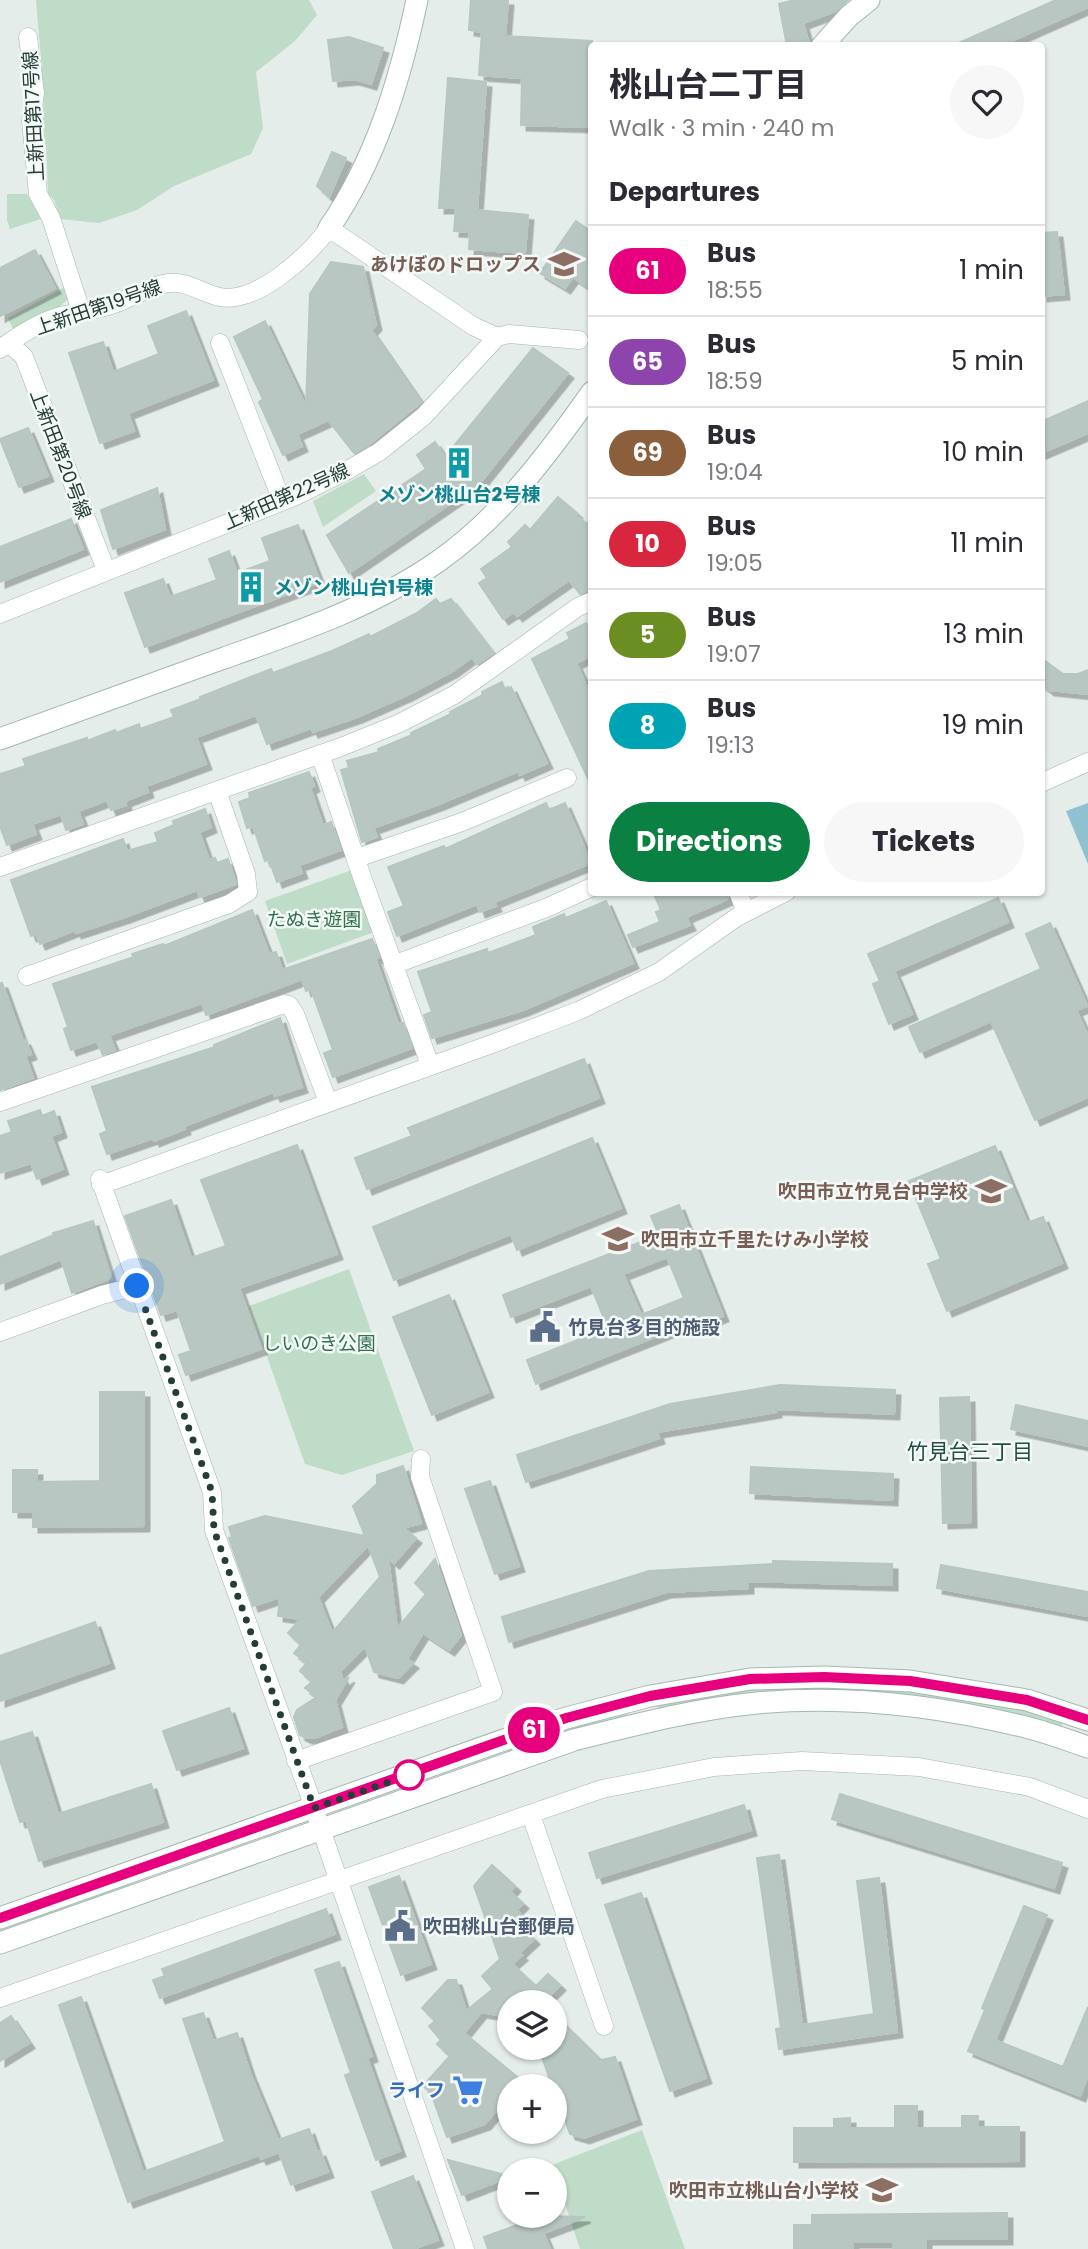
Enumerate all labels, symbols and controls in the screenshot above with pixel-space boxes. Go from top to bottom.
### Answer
street label: 上新田第17号線 [17,50,50,182]
text: 桃山台二丁目 [609,61,807,108]
button: heart [950,65,1024,139]
text: Walk · 3 min · 240 m [609,112,835,144]
text: Departures [609,174,760,210]
text: Bus [707,235,756,271]
school or university icon: あけぼのドロップス [547,247,581,281]
place label: あけぼのドロップス [370,251,541,278]
text: 1 min [959,252,1024,288]
text: 61 [635,254,660,287]
street label: 上新田第19号線 [31,273,165,342]
text: 18:55 [707,274,763,306]
text: Bus [707,326,756,362]
text: 5 min [951,343,1024,379]
text: 65 [632,345,663,378]
text: 18:59 [707,365,763,397]
street label: 上新田第20号線 [23,385,98,523]
text: Bus [707,417,756,453]
text: 10 min [943,434,1024,470]
text: 69 [632,436,663,469]
building icon: メゾン桃山台2号棟 [442,446,476,480]
street label: 上新田第22号線 [219,456,354,536]
text: 19:04 [707,456,763,488]
place label: メゾン桃山台2号棟 [378,481,540,508]
text: Bus [707,508,756,544]
text: 11 min [951,525,1024,561]
text: 10 [635,527,660,560]
text: 19:05 [707,547,763,579]
building icon: メゾン桃山台1号棟 [234,570,268,604]
place label: メゾン桃山台1号棟 [274,574,433,601]
text: Bus [707,599,756,635]
text: 13 min [944,616,1024,652]
text: 5 [640,618,655,651]
text: 19:07 [707,638,761,670]
text: Bus [707,690,756,726]
text: 19 min [943,707,1024,743]
text: 8 [640,709,655,742]
text: 19:13 [707,729,755,761]
button: Directions [609,802,810,882]
button: Tickets [824,802,1024,882]
park label: たぬき遊園 [267,906,361,933]
school or university icon: 吹田市立竹見台中学校 [974,1174,1008,1208]
place label: 吹田市立竹見台中学校 [778,1178,968,1205]
school or university icon: 吹田市立千里たけみ小学校 [601,1222,635,1256]
place label: 吹田市立千里たけみ小学校 [641,1226,869,1253]
your location [119,1268,154,1303]
public building icon: 竹見台多目的施設 [528,1310,562,1344]
place label: 竹見台多目的施設 [568,1314,720,1341]
park label: しいのき公園 [262,1330,376,1357]
district label: 竹見台三丁目 [907,1437,1033,1466]
line badge: 61 [503,1707,566,1753]
text: 61 [522,1713,546,1746]
unlabelled marker [394,1760,424,1790]
public building icon: 吹田桃山台郵便局 [383,1909,417,1943]
place label: 吹田桃山台郵便局 [423,1913,575,1940]
map controls [497,1990,567,2228]
button: layers [497,1990,567,2060]
supermarket icon: ライフ [451,2073,485,2107]
button: + [497,2074,567,2144]
place label: ライフ [388,2077,445,2104]
button: − [497,2158,567,2228]
school or university icon: 吹田市立桃山台小学校 [865,2173,899,2207]
place label: 吹田市立桃山台小学校 [669,2177,859,2204]

